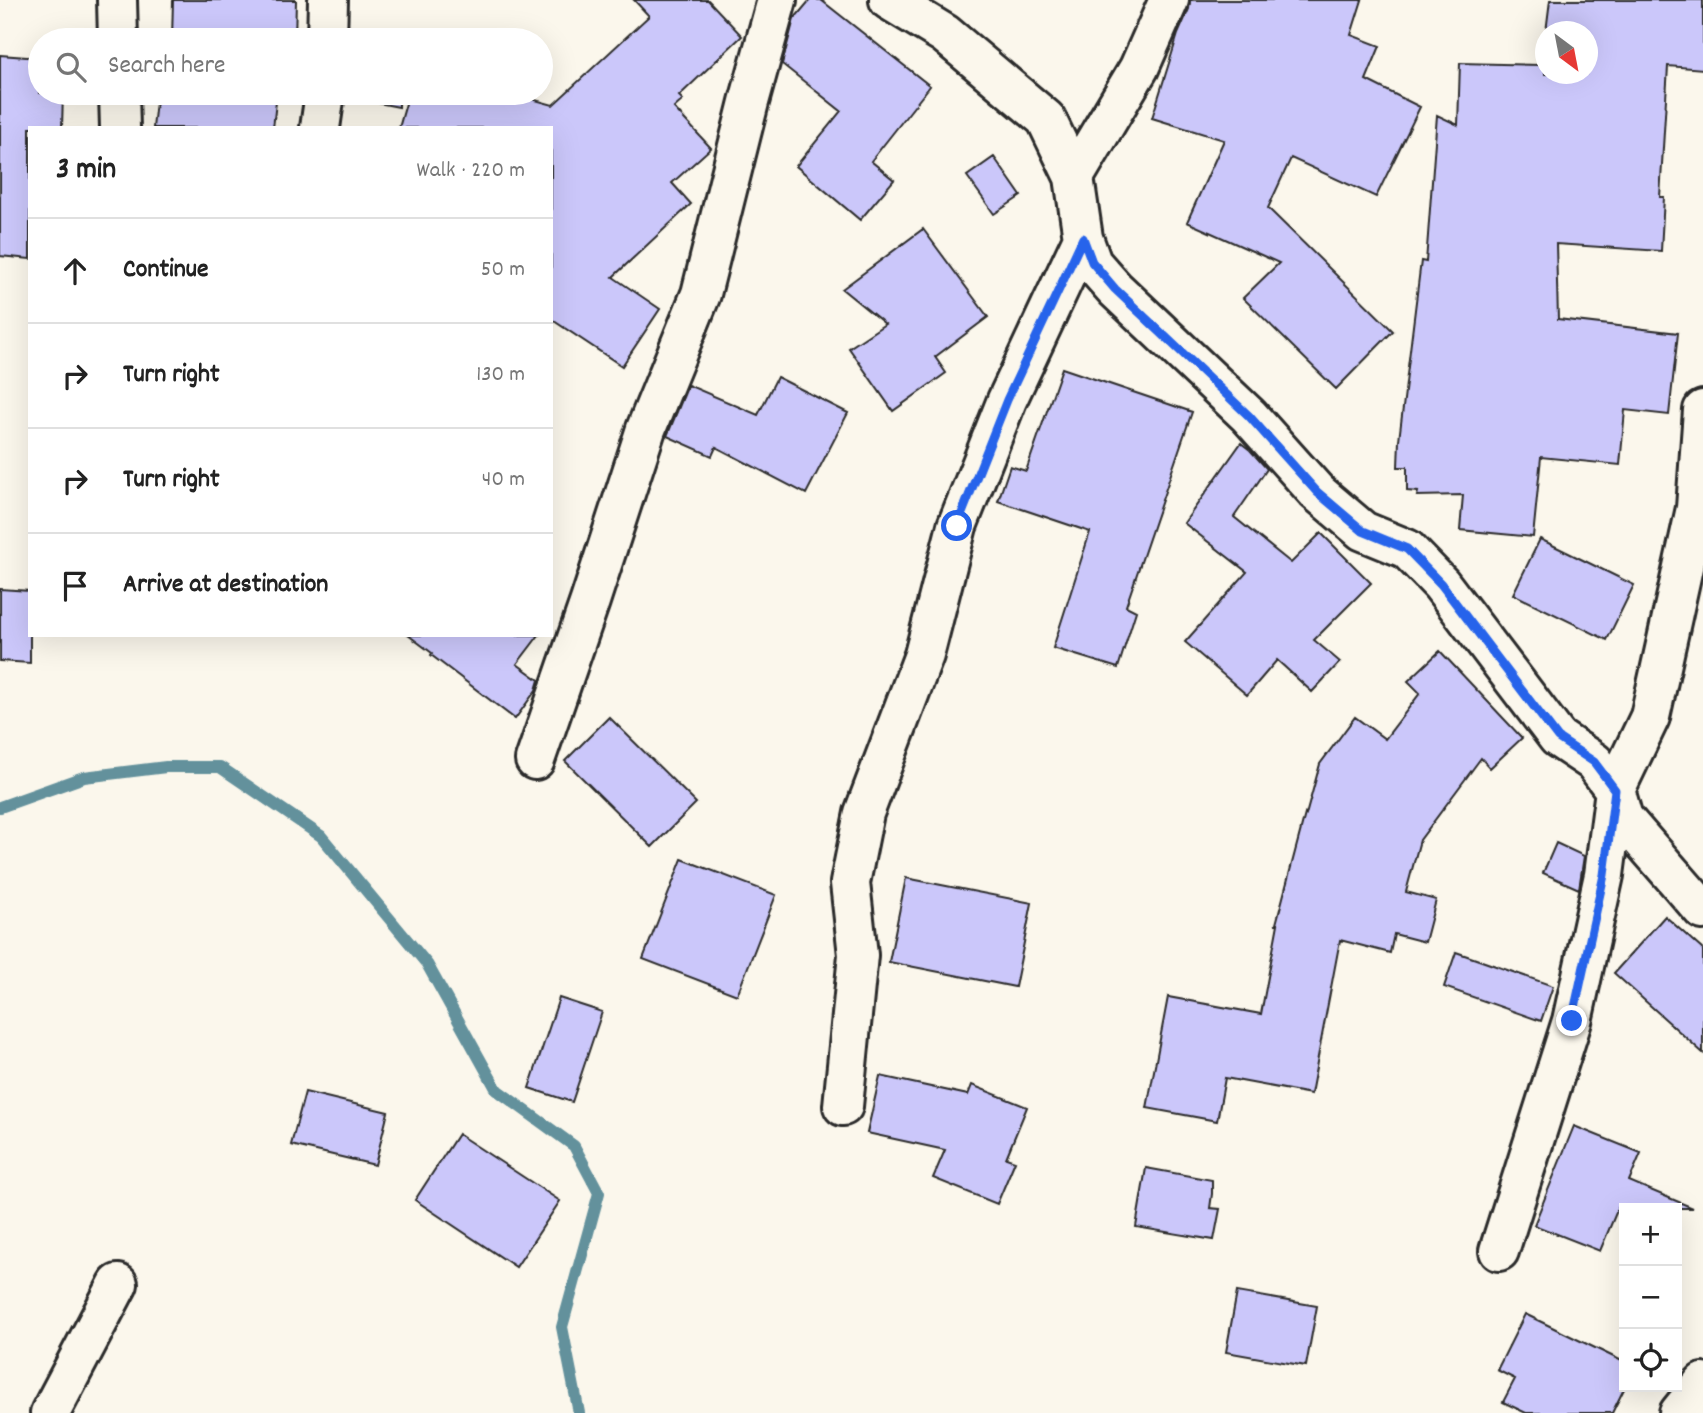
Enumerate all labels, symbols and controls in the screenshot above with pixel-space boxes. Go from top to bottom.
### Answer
north arrow [1535,21,1598,84]
search box [28,28,553,105]
icon: search [52,48,90,86]
text: Search here [108,48,226,85]
text: 3 min [56,150,116,193]
text: Walk · 220 m [417,155,525,188]
icon: ahead [56,252,94,290]
text: Continue [123,252,208,289]
text: 50 m [481,254,525,287]
icon: right [56,357,94,395]
text: Turn right [123,357,220,394]
text: 130 m [476,359,525,392]
icon: right [56,462,94,500]
text: Turn right [123,462,220,499]
text: 40 m [482,464,525,497]
route start [941,510,972,541]
icon: arrive [56,567,94,605]
text: Arrive at destination [123,567,328,604]
route end [1556,1005,1587,1036]
map controls [1619,1203,1682,1392]
button: + [1619,1203,1682,1266]
button: − [1619,1266,1682,1329]
button: locate [1619,1329,1682,1392]

